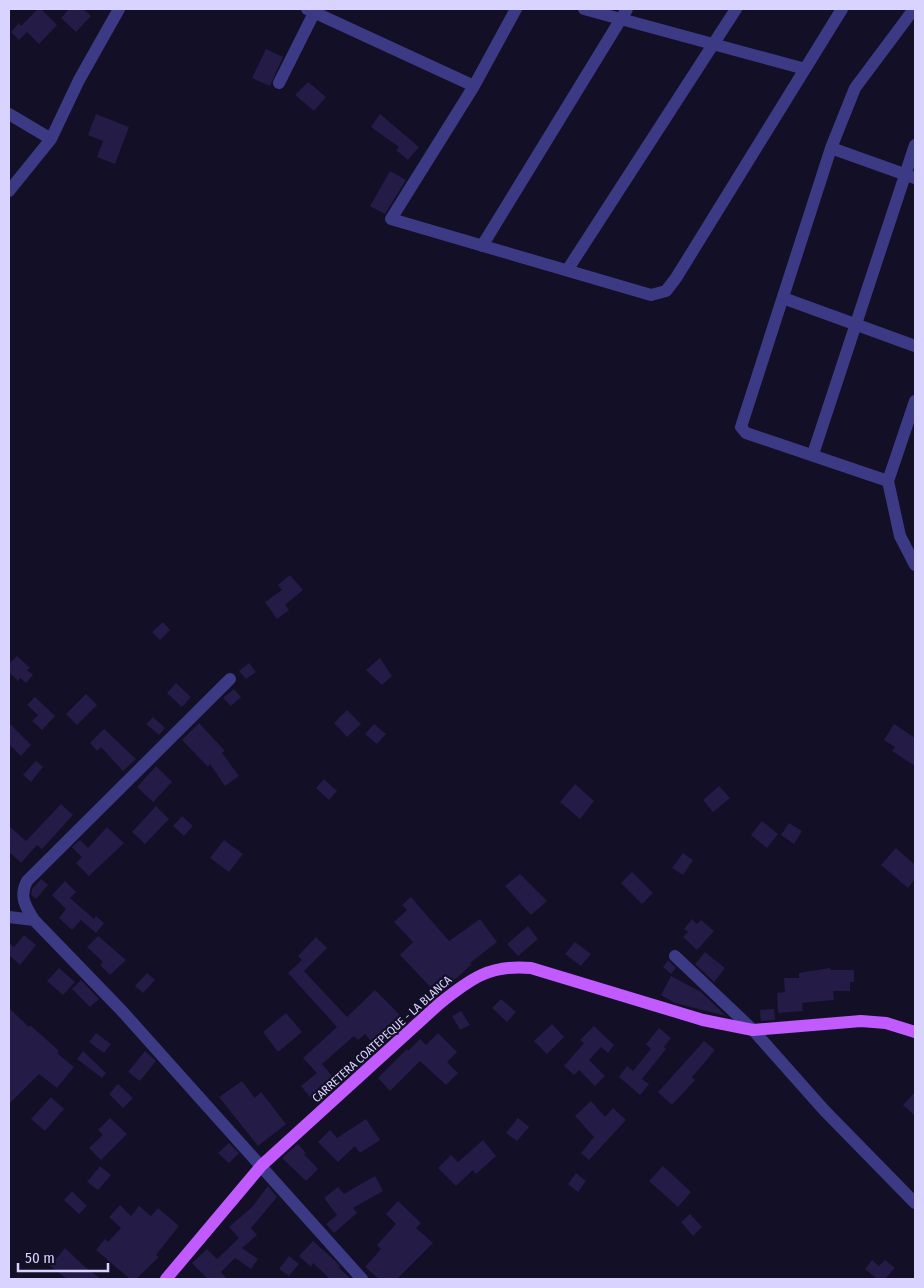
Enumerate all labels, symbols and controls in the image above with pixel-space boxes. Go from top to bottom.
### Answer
street label: CARRETERA COATEPEQUE - LA BLANCA [309,972,455,1105]
scale bar [18,1240,108,1272]
text: 50 m [25,1249,55,1267]

